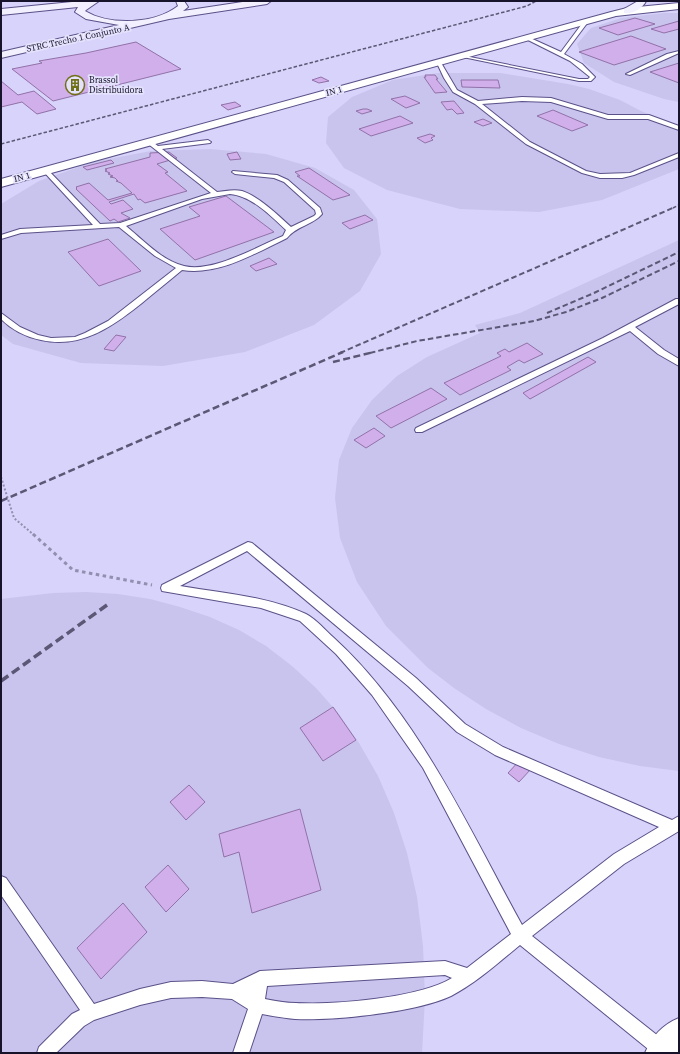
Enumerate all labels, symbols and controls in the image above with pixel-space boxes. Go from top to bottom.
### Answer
street label: STRC Trecho 1 Conjunto A [25,21,131,55]
building icon: Brassol Distribuidora [64,74,86,96]
place label: Brassol Distribuidora [89,74,143,96]
street label: IN 1 [324,83,344,99]
street label: IN 1 [12,169,32,185]

